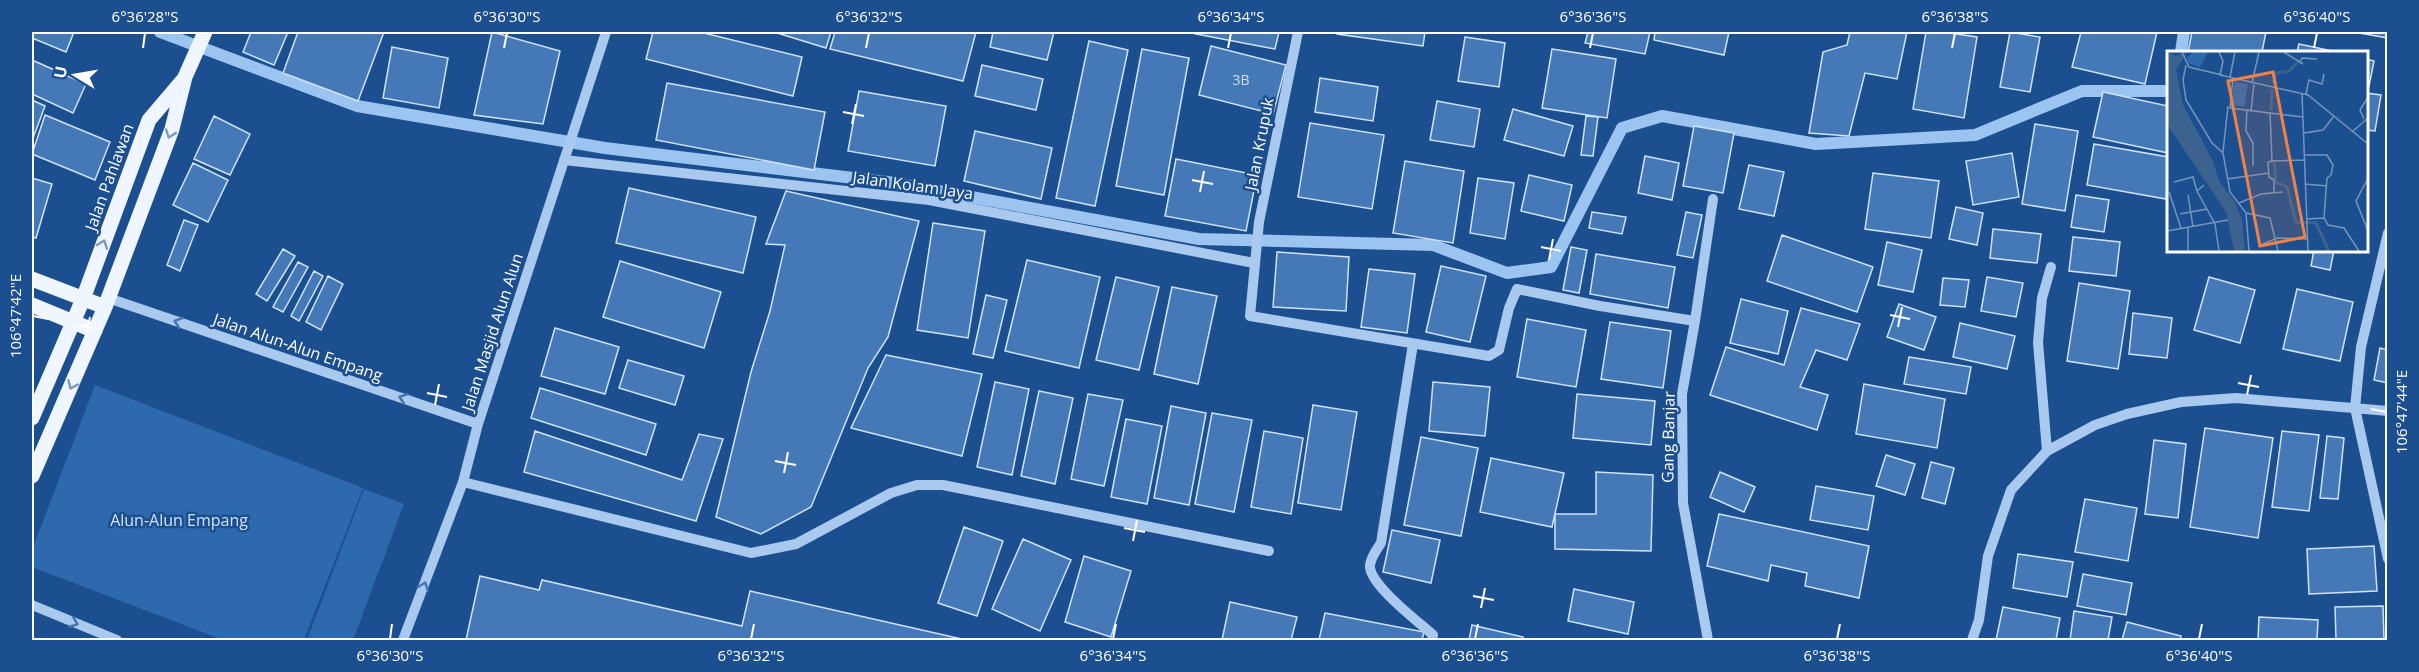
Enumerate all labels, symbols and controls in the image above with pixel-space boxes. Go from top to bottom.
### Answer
text: 6°36'28"S [112,6,178,26]
text: 6°36'30"S [474,6,540,26]
text: 6°36'32"S [836,6,902,26]
text: 6°36'34"S [1198,6,1264,26]
text: 6°36'36"S [1560,6,1626,26]
text: 6°36'38"S [1922,6,1988,26]
text: 6°36'40"S [2284,6,2350,26]
north arrow [45,45,105,105]
inset map [2167,51,2368,252]
text: U [48,64,72,80]
house number: 3B [1232,70,1250,89]
street label: Jalan Krupuk [1239,95,1279,194]
street label: Jalan Pahlawan [79,120,139,235]
one-way arrow [164,128,177,139]
street label: Jalan Kolam Jaya [849,165,975,204]
one-way arrow [96,239,108,250]
street label: Jalan Masjid Alun Alun [455,250,528,416]
text: 106°47'42"E [5,274,25,358]
street label: Jalan Alun-Alun Empang [208,307,386,386]
one-way arrow [173,317,184,329]
text: 106°47'44"E [2391,370,2411,454]
one-way arrow [67,378,79,389]
street label: Gang Banjar [1656,391,1680,483]
one-way arrow [398,393,409,405]
park label: Alun-Alun Empang [110,509,248,531]
one-way arrow [417,581,429,592]
one-way arrow [68,616,79,628]
text: 6°36'30"S [357,645,423,665]
text: 6°36'32"S [718,645,784,665]
text: 6°36'34"S [1080,645,1146,665]
text: 6°36'36"S [1442,645,1508,665]
text: 6°36'38"S [1804,645,1870,665]
text: 6°36'40"S [2166,645,2232,665]

